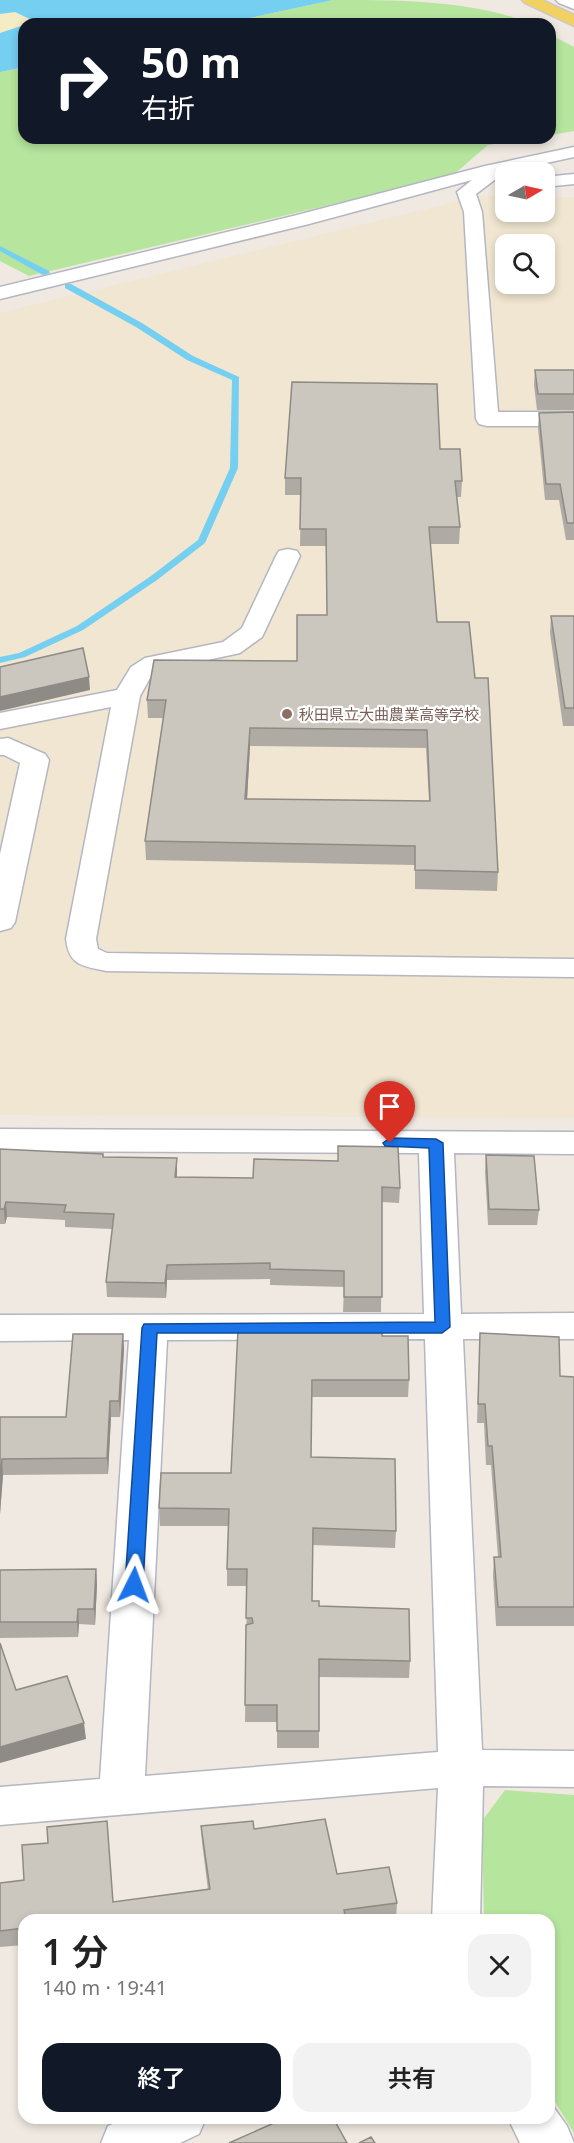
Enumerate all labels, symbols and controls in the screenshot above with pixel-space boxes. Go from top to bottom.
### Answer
text: 50 m [141,33,241,90]
icon: right [42,42,120,120]
text: 右折 [141,89,195,126]
north arrow [495,162,555,222]
map controls [495,162,555,294]
button: search [495,234,555,294]
place label: 秋田県立大曲農業高等学校 [299,704,479,724]
marker: 秋田県立大曲農業高等学校 [280,707,294,721]
pin [364,1081,415,1143]
icon: arrive [373,1090,406,1123]
position arrow [102,1553,166,1617]
text: 1 分 [42,1927,108,1976]
button: close [468,1934,531,1997]
text: 140 m · 19:41 [42,1974,167,2001]
button: 終了 [42,2043,281,2112]
button: 共有 [293,2043,531,2112]

